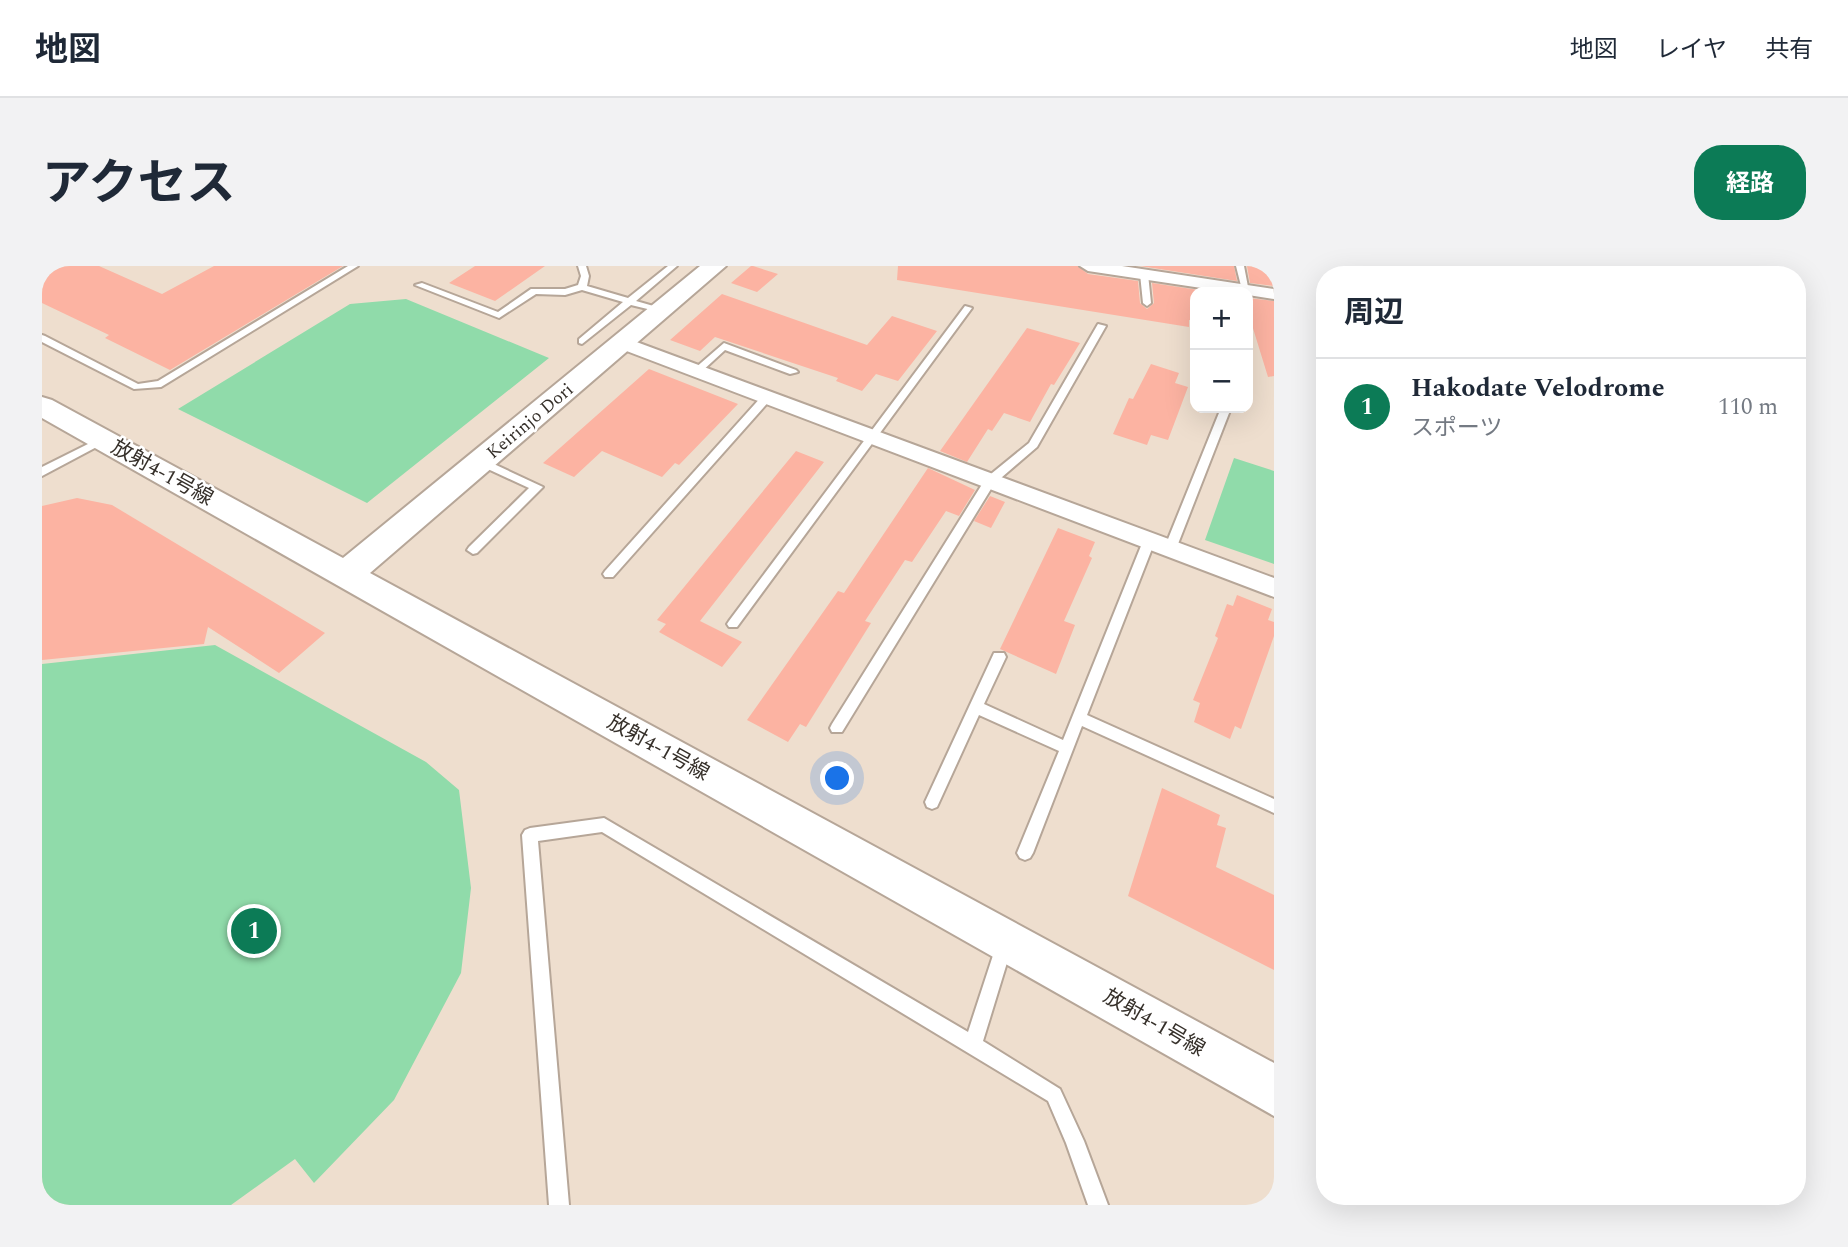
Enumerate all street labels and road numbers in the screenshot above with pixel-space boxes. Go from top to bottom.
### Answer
street label: Keirinjo Dori [481,376,579,466]
street label: 放射4-1号線 [105,432,219,514]
street label: 放射4-1号線 [601,707,715,789]
street label: 放射4-1号線 [1097,981,1211,1065]

